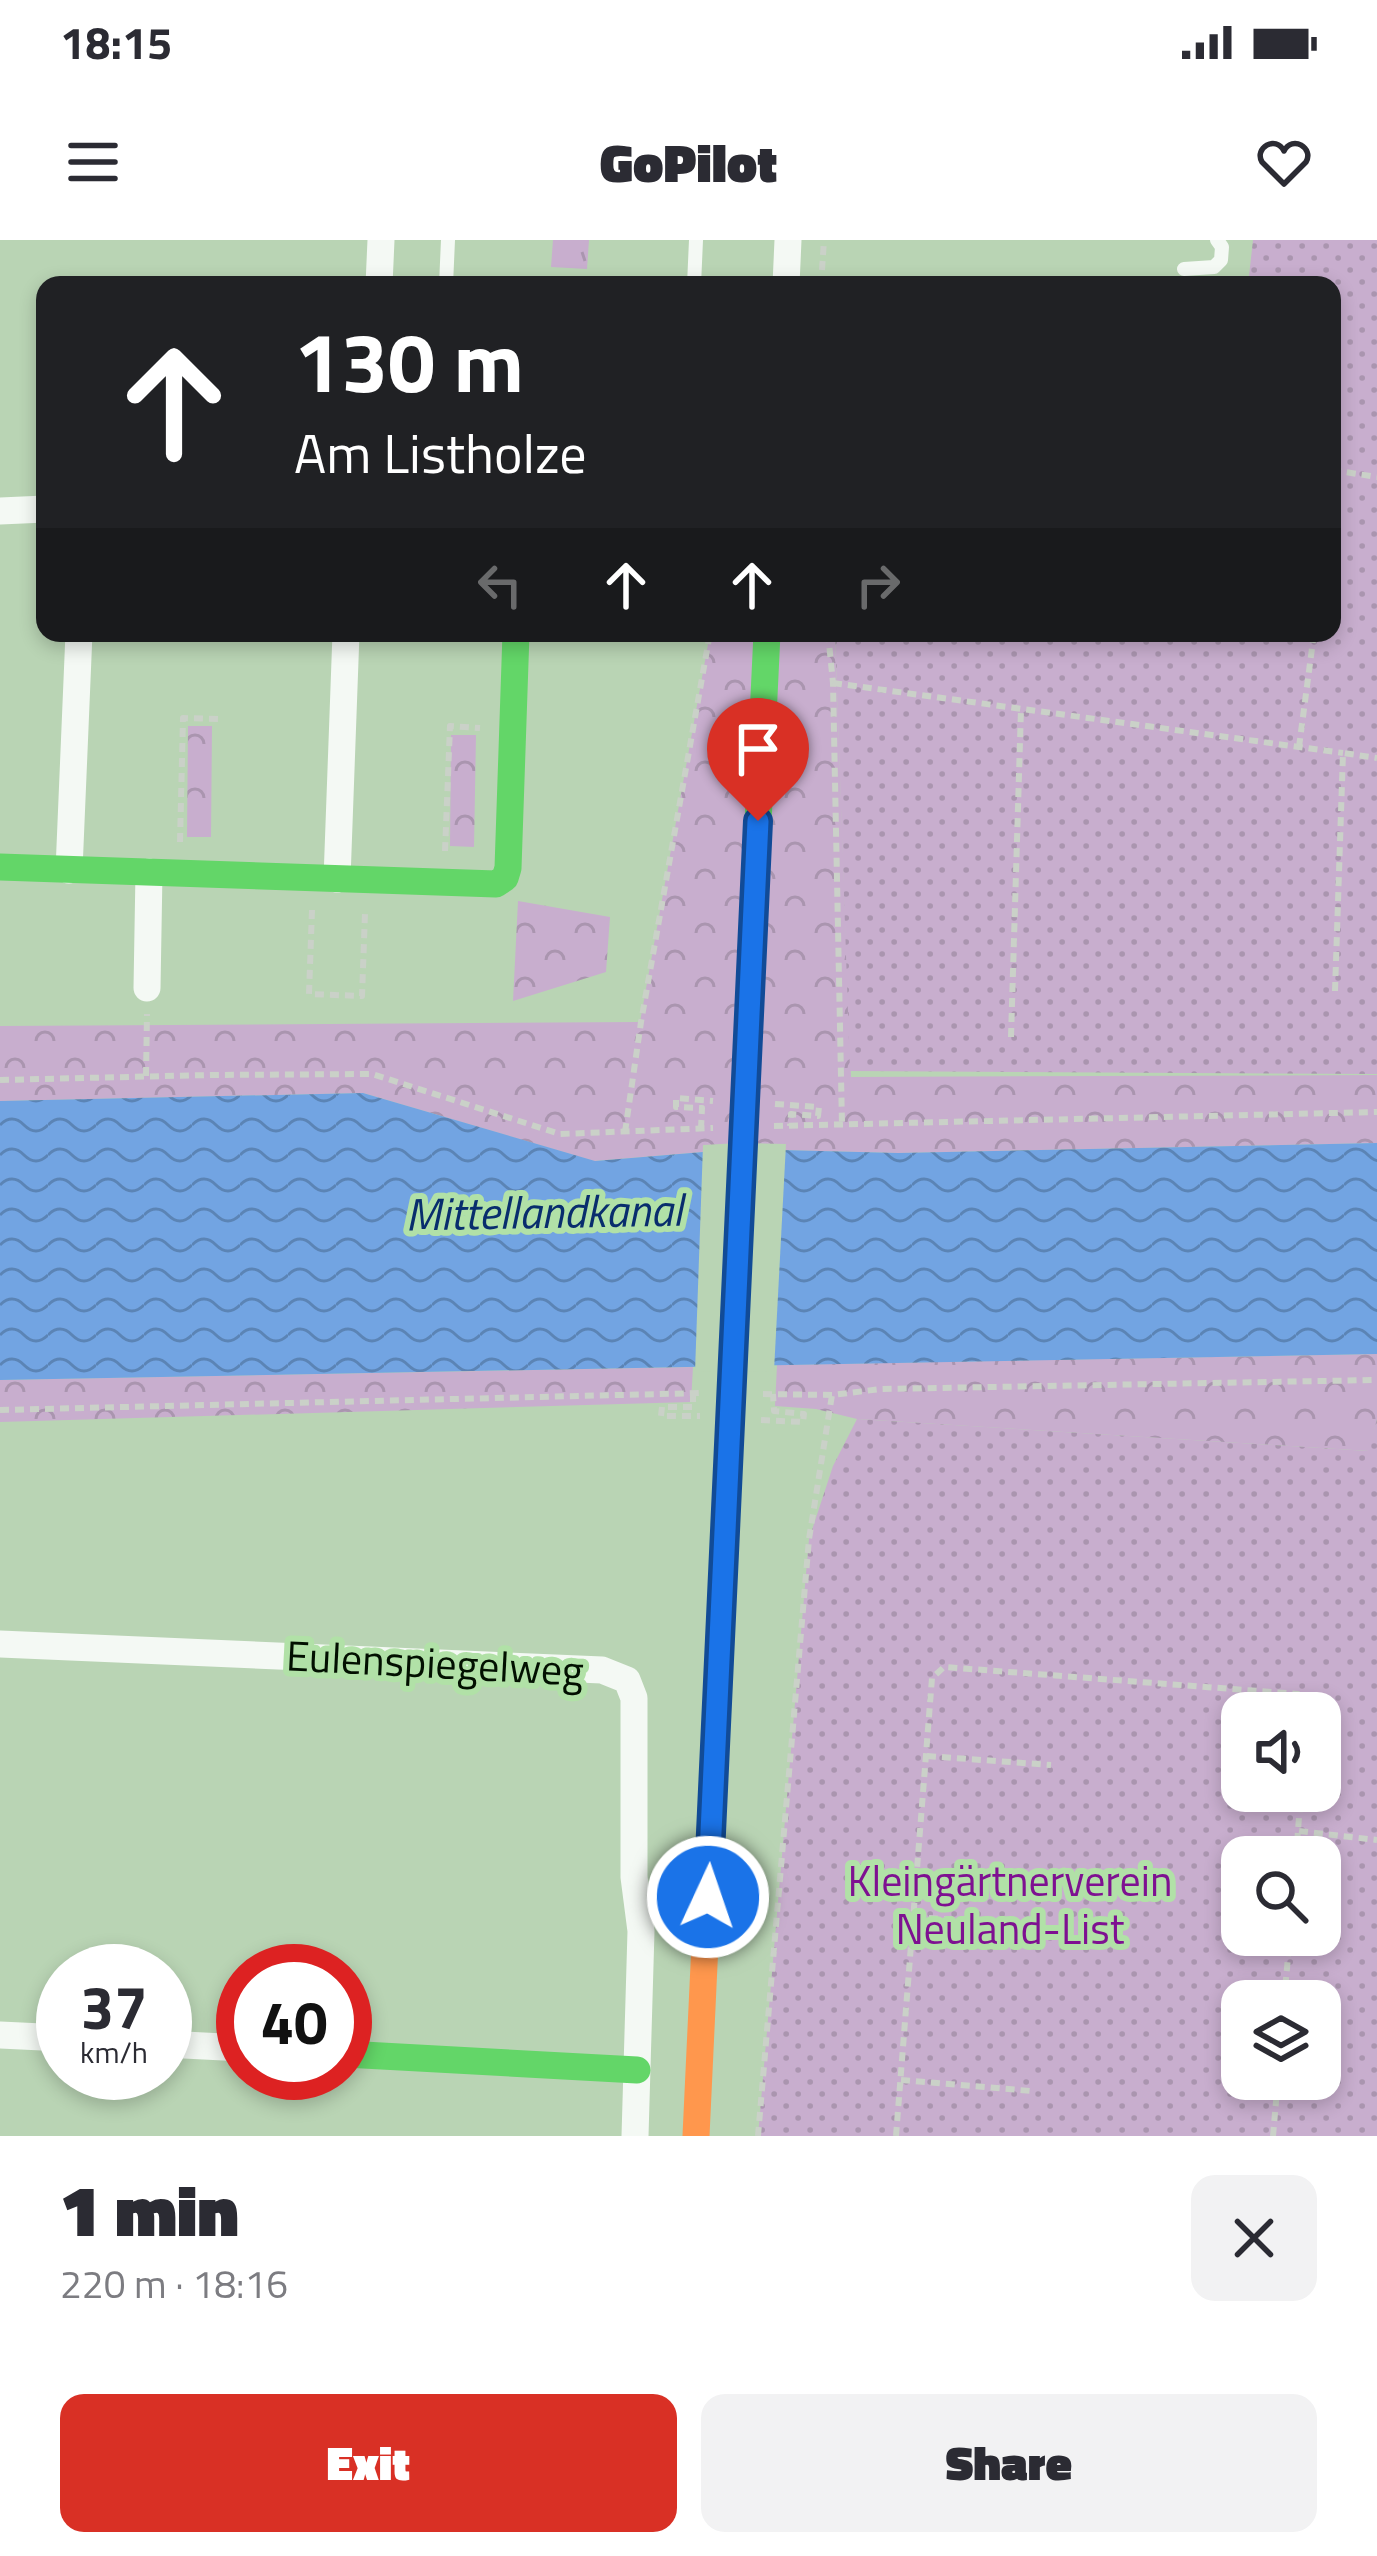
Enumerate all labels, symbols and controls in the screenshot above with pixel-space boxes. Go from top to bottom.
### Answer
text: 18:15 [60,8,172,76]
text: GoPilot [600,121,777,203]
icon: menu [60,129,126,195]
icon: heart [1251,129,1317,195]
text: 130 m [294,297,524,425]
icon: ahead [96,324,252,480]
text: Am Listholze [294,412,587,494]
icon: left [467,552,533,618]
icon: ahead [593,552,659,618]
icon: ahead [719,552,785,618]
icon: right [845,552,911,618]
pin [707,698,809,821]
icon: arrive [725,716,791,782]
water label: Mittellandkanal [405,1175,687,1247]
street label: Eulenspiegelweg [285,1622,585,1702]
map controls [1221,1692,1341,2100]
button: sound [1221,1692,1341,1812]
position arrow [645,1834,771,1960]
button: search [1221,1836,1341,1956]
park label: Kleingärtnerverein Neuland-List [848,1848,1172,1960]
speed limit sign: 40 [216,1944,372,2100]
text: 37 [80,1961,148,2052]
button: layers [1221,1980,1341,2100]
text: km/h [80,2029,148,2075]
text: 1 min [60,2154,239,2264]
button: close [1191,2175,1317,2301]
text: 220 m · 18:16 [60,2254,288,2313]
button: Exit [60,2394,677,2532]
button: Share [701,2394,1317,2532]

